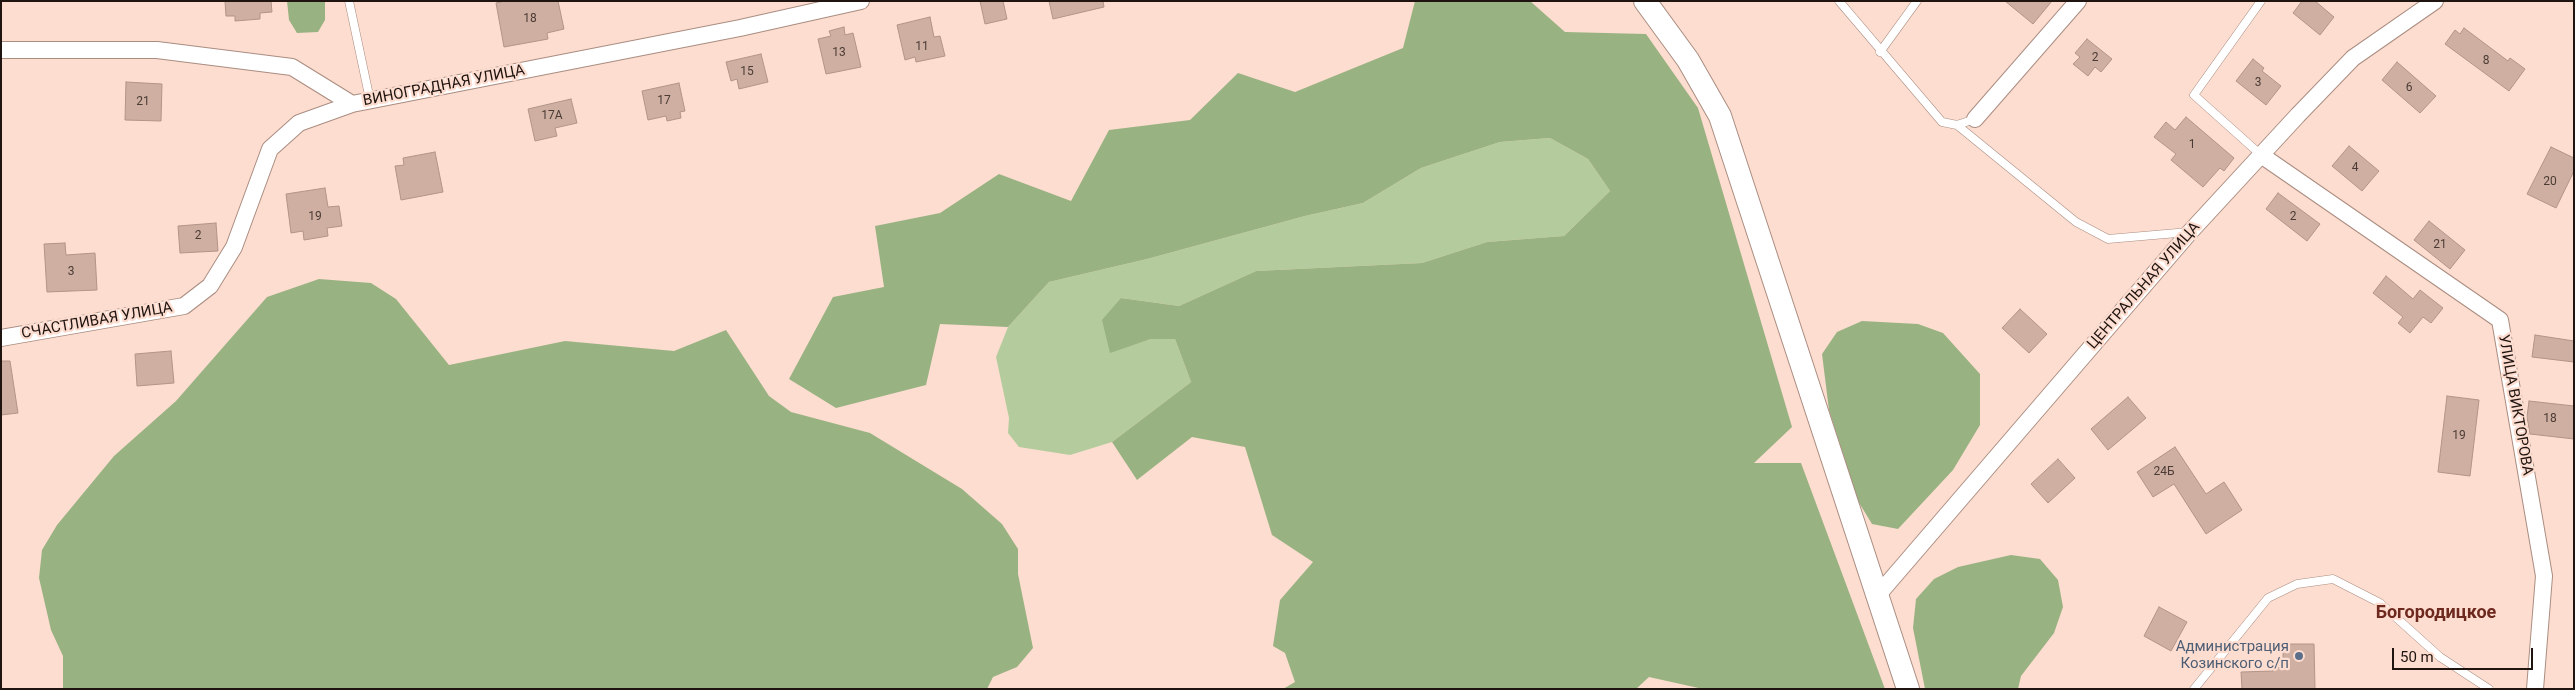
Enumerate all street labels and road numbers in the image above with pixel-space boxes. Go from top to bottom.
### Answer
street label: ВИНОГРАДНАЯ УЛИЦА [362,61,526,111]
street label: ЦЕНТРАЛЬНАЯ УЛИЦА [2084,219,2204,353]
street label: СЧАСТЛИВАЯ УЛИЦА [20,299,174,343]
street label: УЛИЦА ВИКТОРОВА [2494,333,2536,477]

